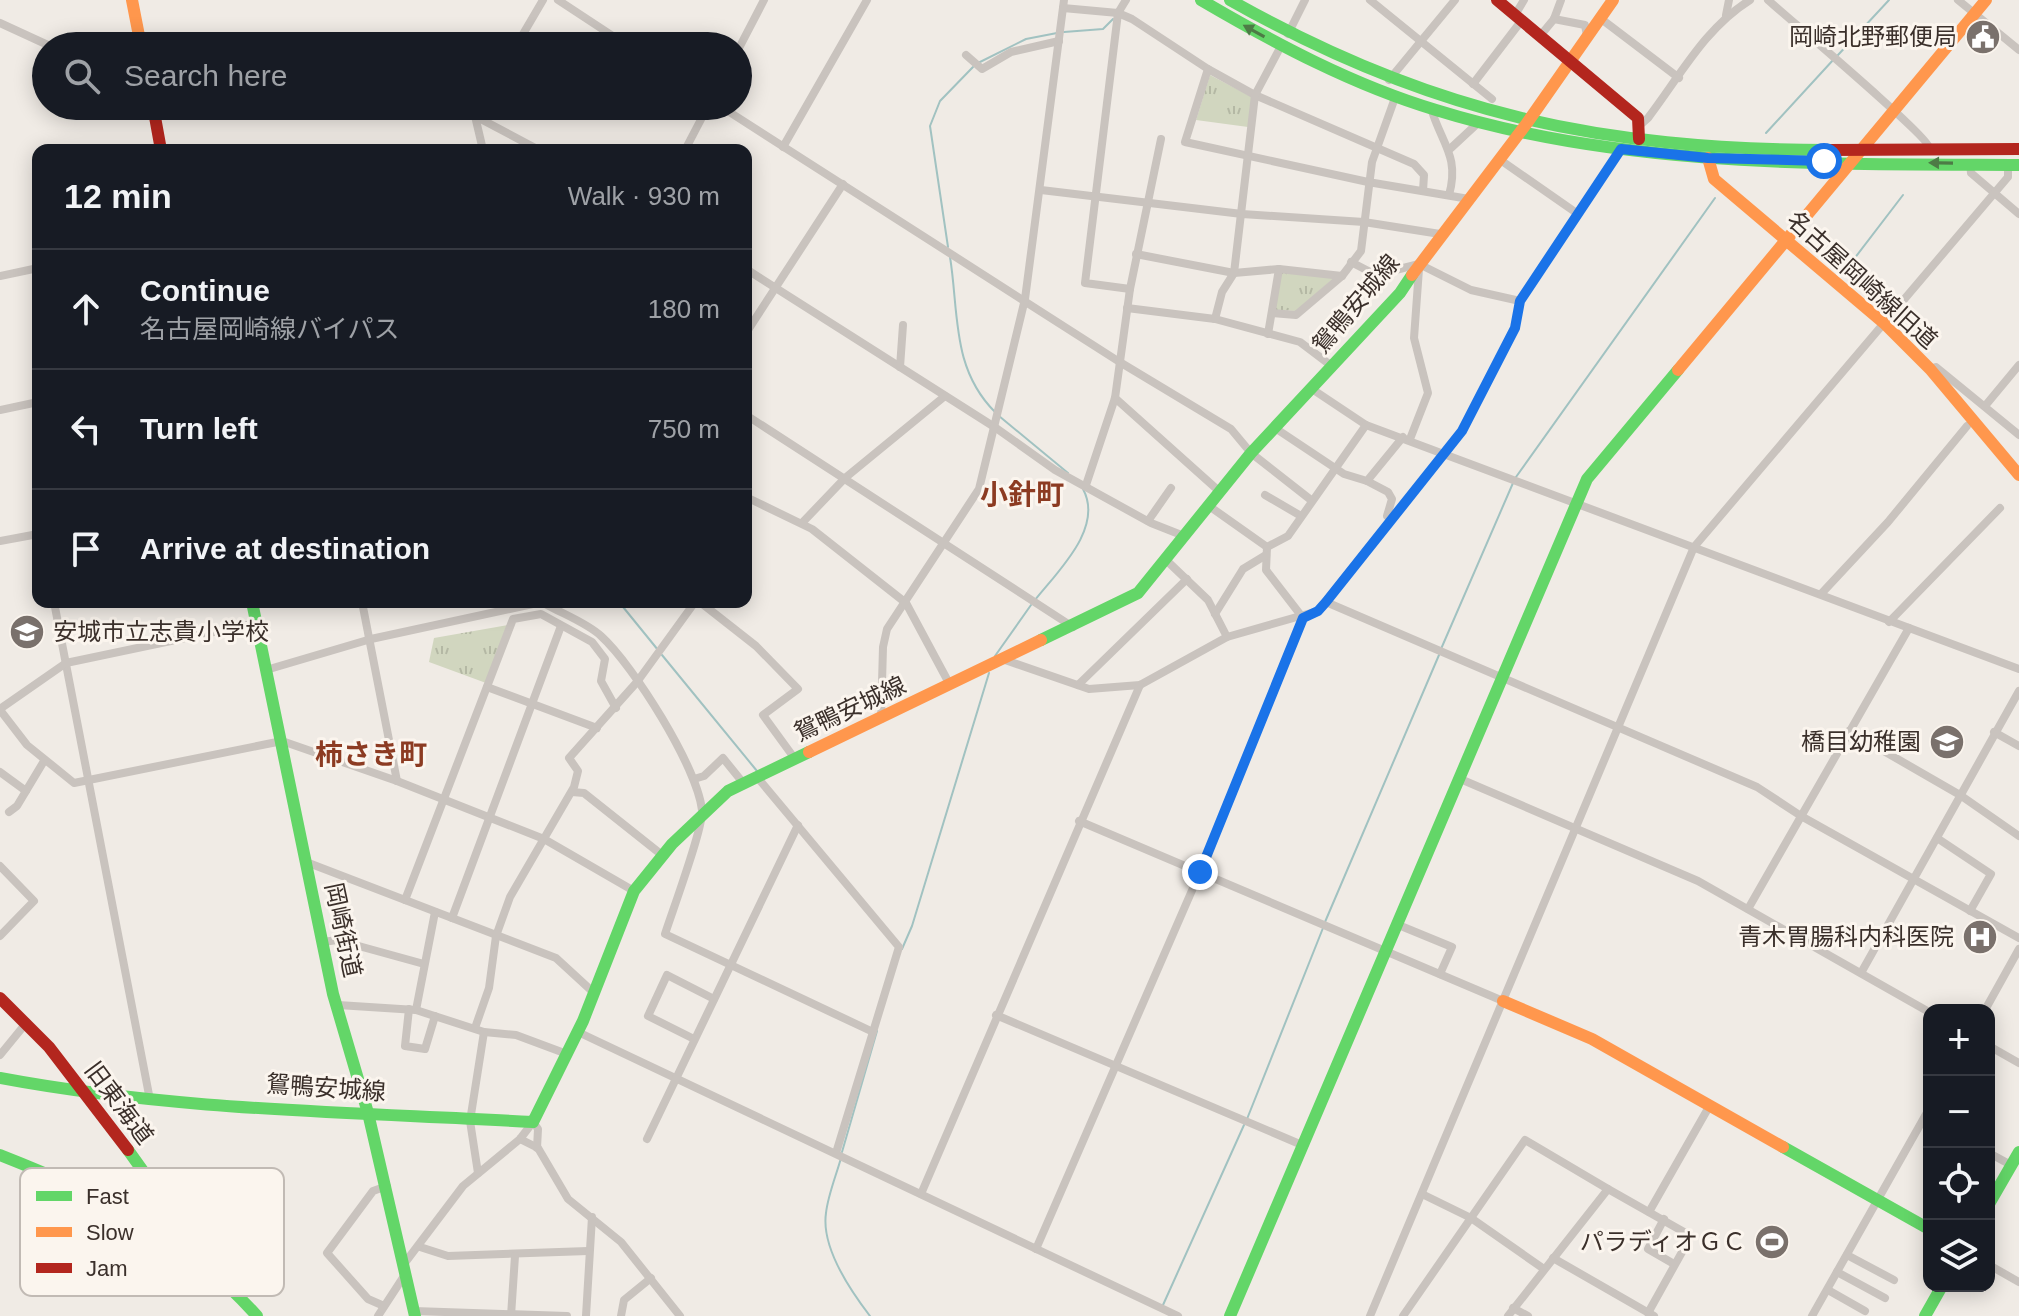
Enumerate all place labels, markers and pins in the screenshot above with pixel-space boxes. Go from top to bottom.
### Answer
public building icon: 岡崎北野郵便局 [1964,18,2002,56]
place label: 岡崎北野郵便局 [1789,23,1957,50]
school or university icon: 安城市立志貴小学校 [8,613,46,651]
place label: 安城市立志貴小学校 [53,618,269,645]
school or university icon: 橋目幼稚園 [1928,723,1966,761]
place label: 橋目幼稚園 [1801,728,1921,755]
hospital icon: 青木胃腸科内科医院 [1961,918,1999,956]
place label: 青木胃腸科内科医院 [1738,923,1954,950]
sports icon: パラディオＧＣ [1753,1223,1791,1261]
place label: パラディオＧＣ [1580,1228,1746,1255]

